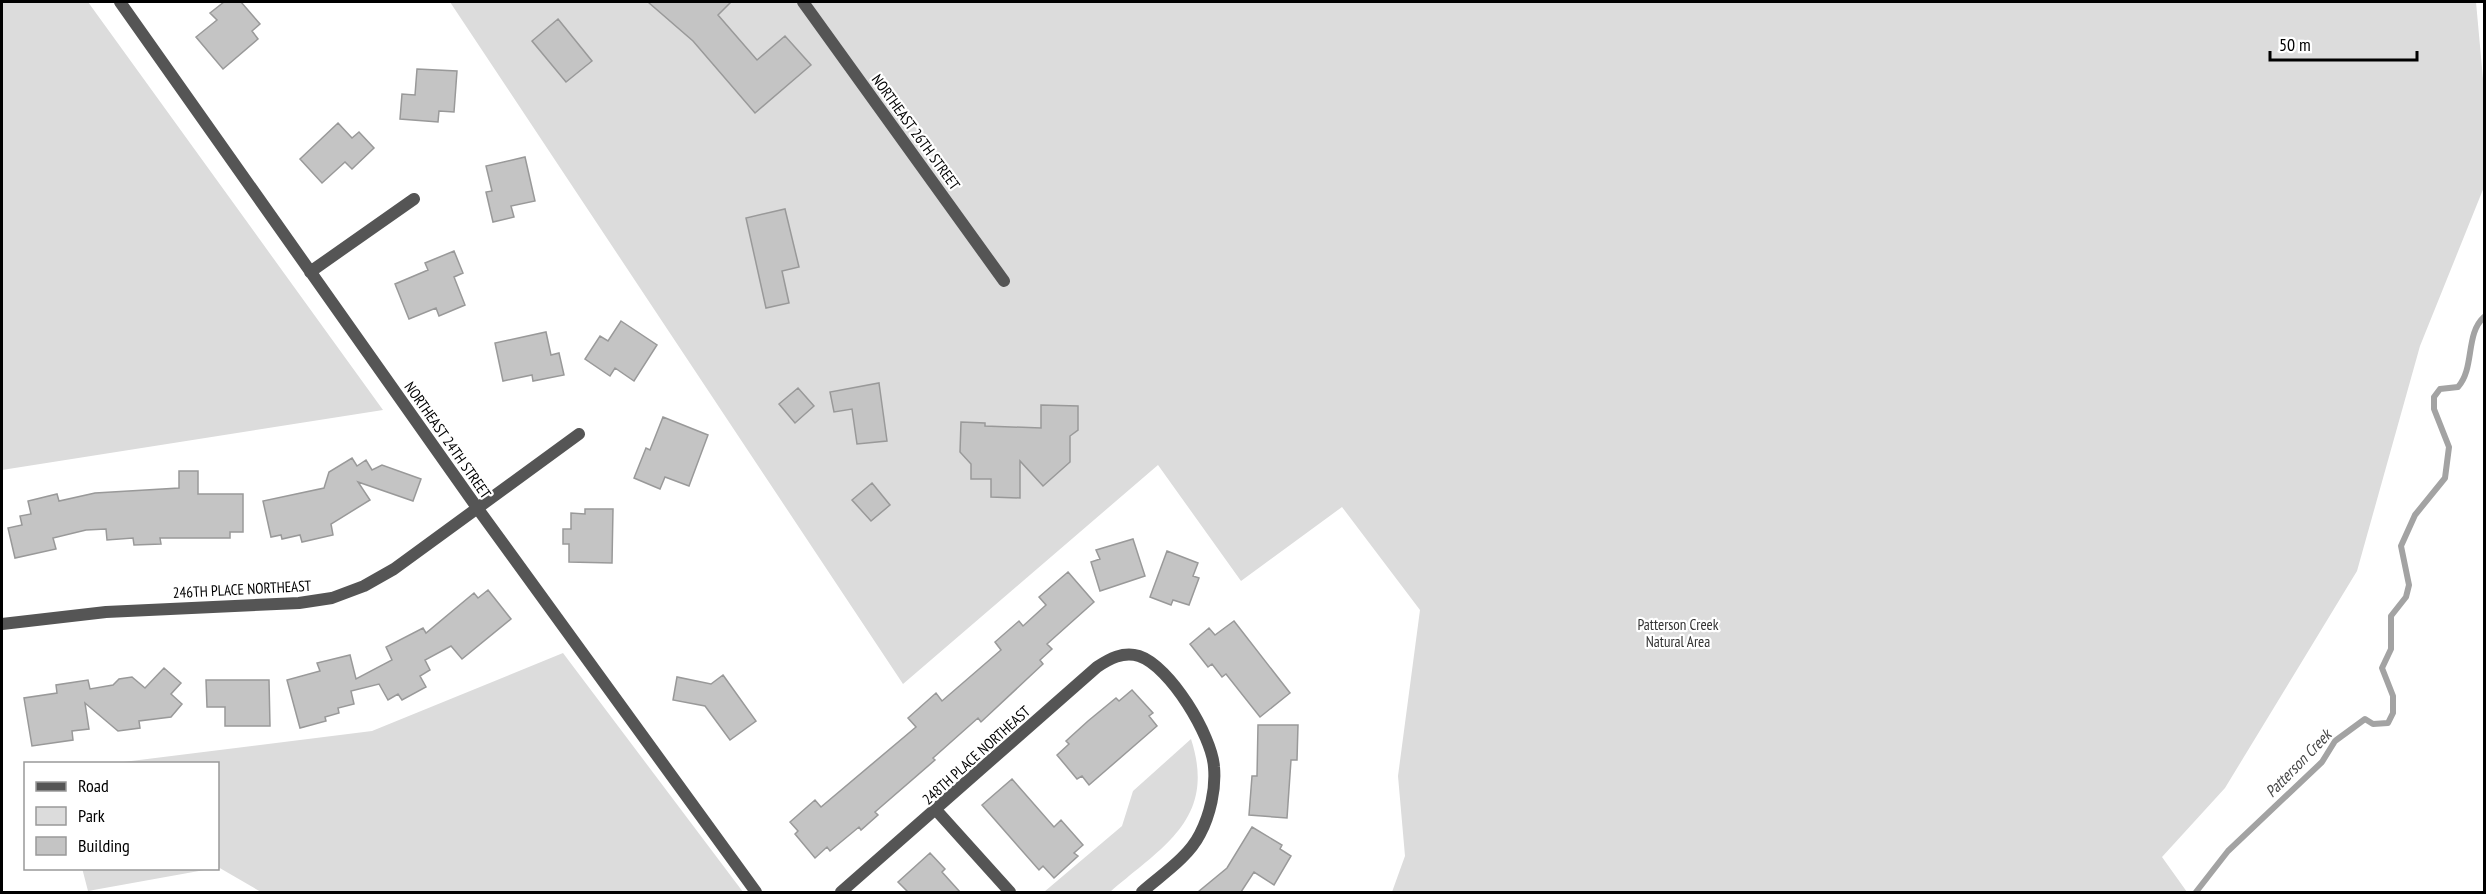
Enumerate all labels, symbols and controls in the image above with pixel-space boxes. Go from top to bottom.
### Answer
scale bar [2270,24,2417,62]
text: 50 m [2279,33,2311,56]
street label: NORTHEAST 26TH STREET [868,70,964,194]
street label: NORTHEAST 24TH STREET [401,378,496,502]
street label: 246TH PLACE NORTHEAST [172,576,312,602]
park label: Patterson Creek Natural Area [1638,615,1719,651]
street label: 248TH PLACE NORTHEAST [918,701,1034,808]
water label: Patterson Creek [2261,724,2336,801]
legend [24,762,219,870]
text: Road [78,774,109,797]
text: Park [78,804,105,827]
text: Building [78,834,130,857]

